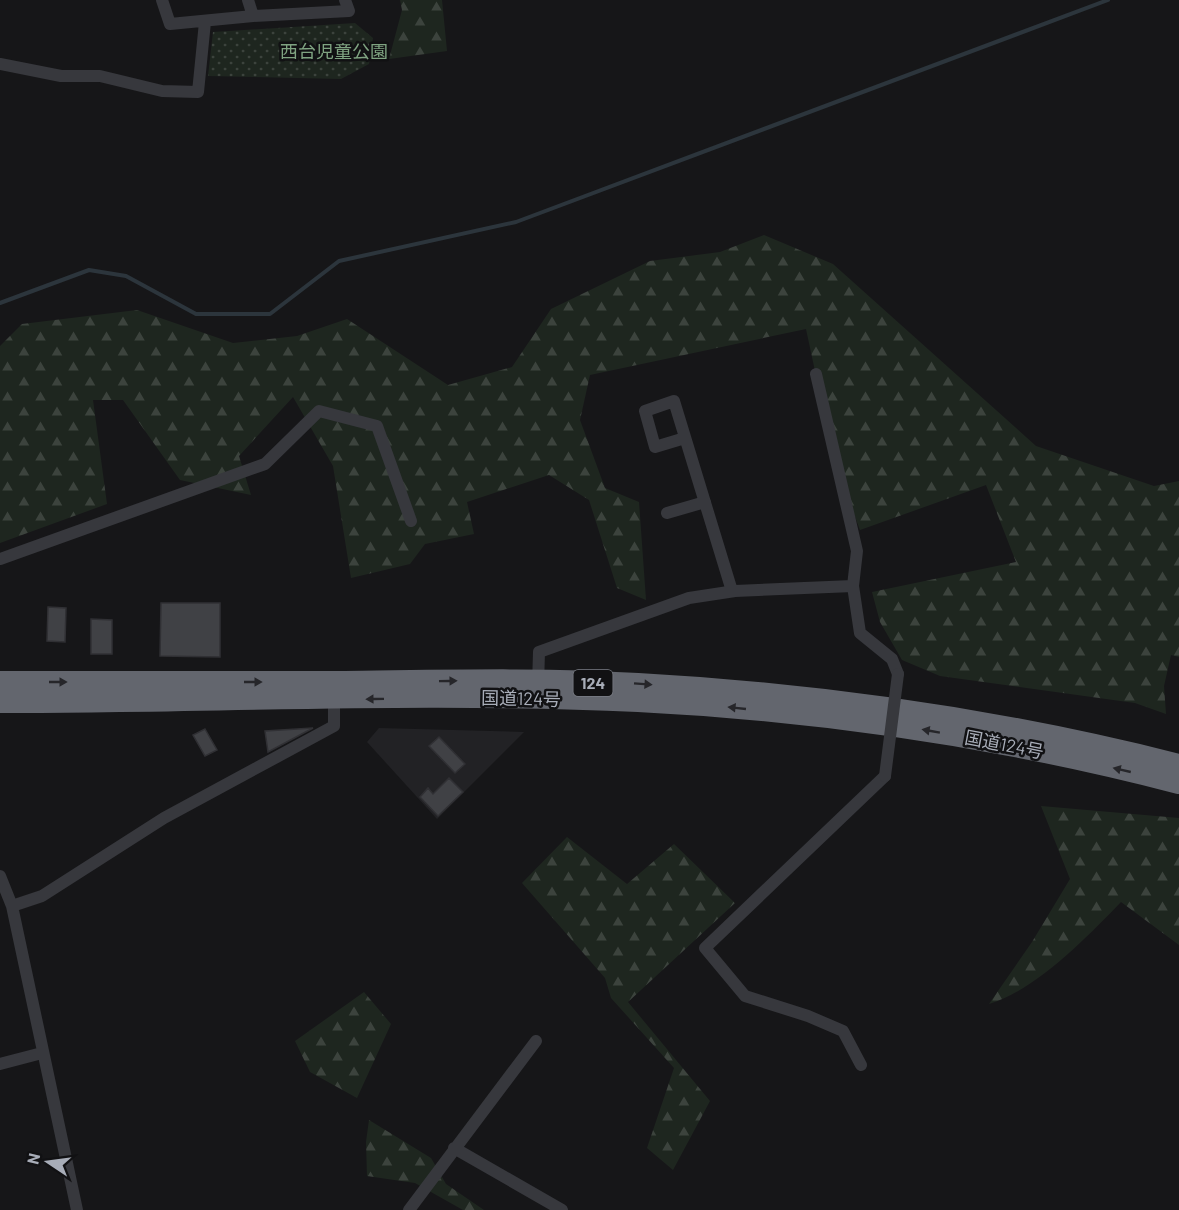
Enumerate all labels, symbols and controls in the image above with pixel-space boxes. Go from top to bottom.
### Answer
park label: 西台児童公園 [280,40,388,62]
road number: 124 [574,670,612,696]
one-way arrow [439,676,458,686]
one-way arrow [49,677,68,687]
one-way arrow [244,677,263,687]
one-way arrow [634,680,653,689]
street label: 国道124号 [481,686,561,710]
one-way arrow [365,694,384,704]
one-way arrow [728,703,747,713]
street label: 国道124号 [963,726,1045,762]
one-way arrow [921,727,940,736]
one-way arrow [1113,764,1131,774]
north arrow [18,1132,78,1192]
text: N [22,1151,43,1166]

